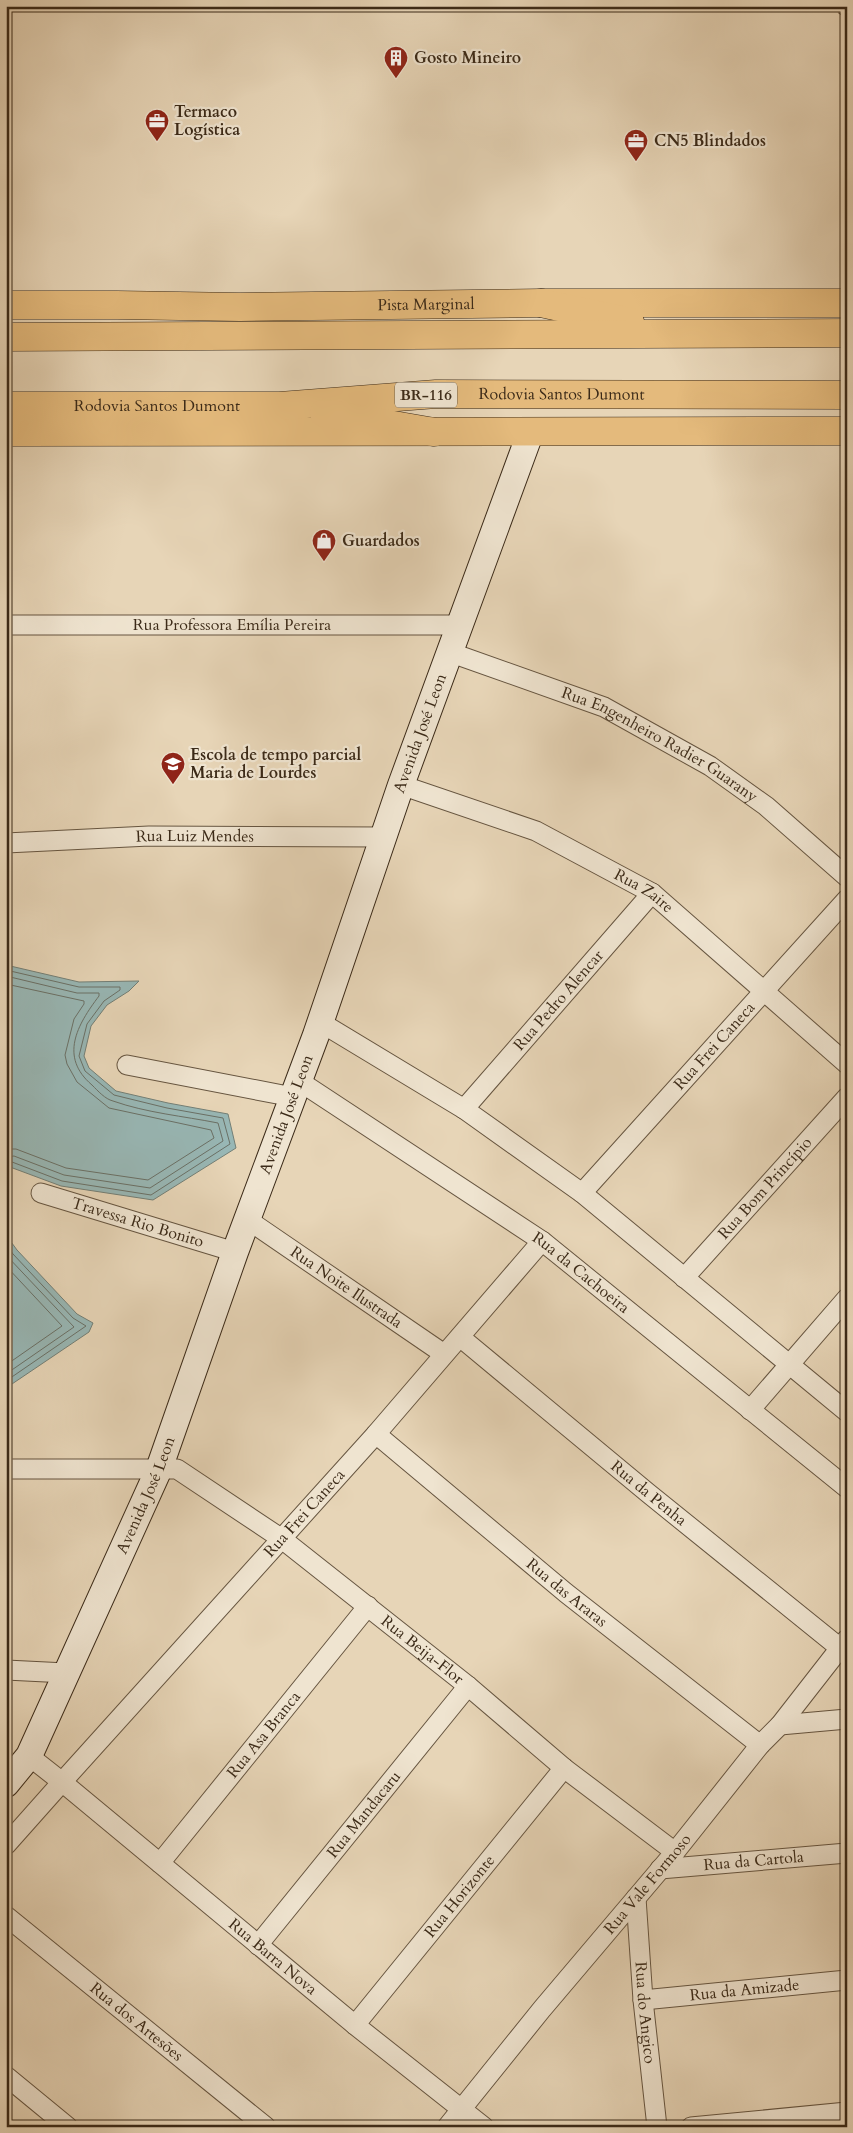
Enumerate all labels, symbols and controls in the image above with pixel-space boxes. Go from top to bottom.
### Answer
building icon: Gosto Mineiro [383,45,409,79]
place label: Gosto Mineiro [414,47,521,69]
place label: Termaco Logística [174,101,240,141]
office icon: Termaco Logística [144,108,170,142]
office icon: CN5 Blindados [623,128,649,162]
place label: CN5 Blindados [654,130,766,152]
street label: Pista Marginal [377,293,475,316]
road number: BR-116 [395,382,457,408]
street label: Rodovia Santos Dumont [478,383,645,406]
street label: Rodovia Santos Dumont [74,395,240,417]
shop icon: Guardados [311,528,337,562]
place label: Guardados [342,530,420,552]
street label: Rua Professora Emília Pereira [133,614,331,636]
street label: Avenida José Leon [388,670,452,796]
street label: Rua Engenheiro Radier Guarany [558,682,763,808]
place label: Escola de tempo parcial Maria de Lourdes [190,744,361,784]
school or university icon: Escola de tempo parcial Maria de Lourdes [160,751,186,785]
street label: Rua Luiz Mendes [135,825,254,848]
street label: Rua Zaire [610,864,678,918]
street label: Rua Pedro Alencar [509,945,609,1056]
street label: Rua Frei Caneca [669,997,760,1095]
street label: Avenida José Leon [254,1052,319,1177]
street label: Rua Bom Princípio [713,1132,817,1244]
street label: Travessa Rio Bonito [69,1192,207,1253]
street label: Rua da Cachoeira [528,1227,634,1319]
street label: Rua Noite Ilustrada [286,1241,407,1333]
street label: Avenida José Leon [111,1434,180,1558]
street label: Rua da Penha [606,1455,691,1531]
street label: Rua Frei Caneca [259,1464,350,1562]
street label: Rua das Araras [521,1553,612,1632]
street label: Rua Beija-Flor [376,1610,468,1690]
street label: Rua Asa Branca [222,1687,306,1783]
street label: Rua Mandacaru [322,1766,406,1863]
street label: Rua Vale Formoso [599,1829,696,1939]
street label: Rua da Cartola [703,1846,805,1876]
street label: Rua Horizonte [419,1850,500,1942]
street label: Rua Barra Nova [224,1913,322,2000]
street label: Rua do Angico [629,1961,661,2065]
street label: Rua da Amizade [689,1974,800,2006]
street label: Rua dos Artesões [85,1977,188,2066]

